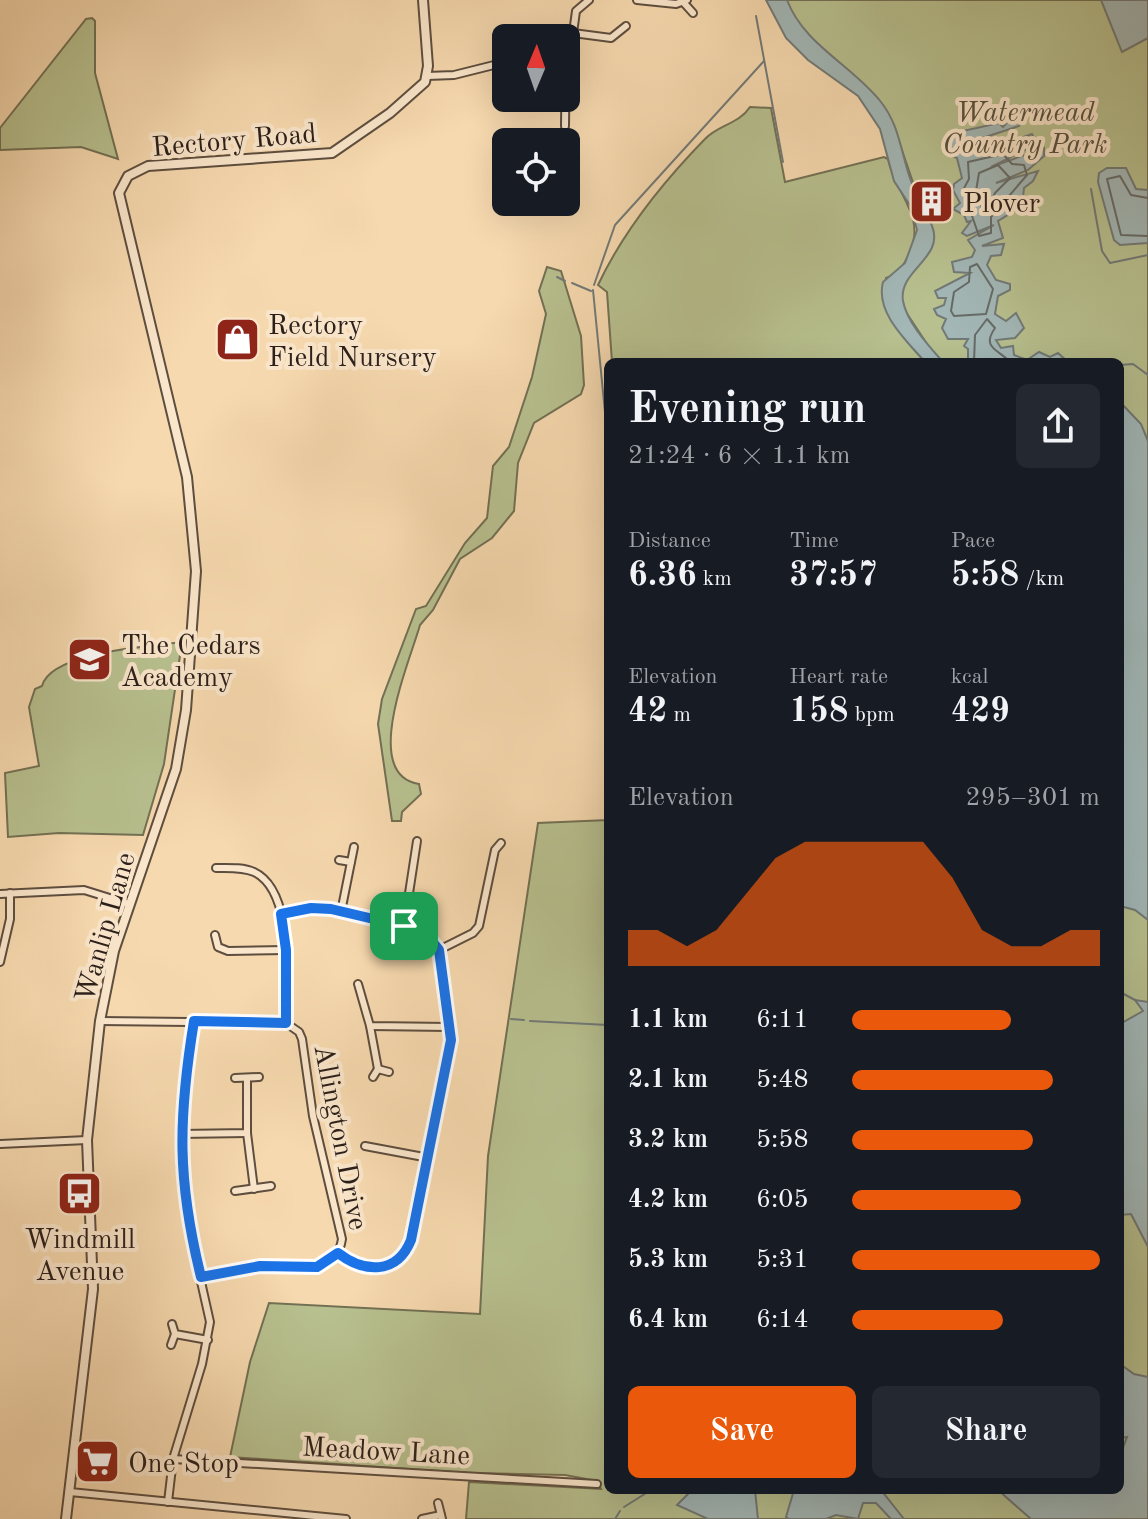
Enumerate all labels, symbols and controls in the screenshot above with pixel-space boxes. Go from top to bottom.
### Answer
north arrow [492,24,580,112]
map controls [492,24,580,216]
park label: Watermead Country Park [943,100,1107,160]
street label: Rectory Road [151,121,318,163]
button: locate [492,128,580,216]
building icon: Plover [908,178,956,226]
place label: Plover [963,191,1040,219]
place label: Rectory Field Nursery [268,313,437,373]
shop icon: Rectory Field Nursery [213,316,261,364]
button: share [1016,384,1100,468]
text: Evening run [628,388,866,432]
text: 21:24 · 6 × 1.1 km [628,443,850,469]
text: Distance [628,530,711,552]
text: Time [789,530,839,552]
text: Pace [951,530,995,552]
text: 6.36 [628,559,697,593]
text: 37:57 [789,559,878,593]
text: 5:58 [951,559,1019,593]
text: km [697,568,732,590]
text: /km [1019,568,1064,590]
place label: The Cedars Academy [121,633,261,693]
school or university icon: The Cedars Academy [66,636,114,684]
text: Elevation [628,666,718,688]
text: Heart rate [789,666,888,688]
text: kcal [951,666,989,688]
text: 42 [628,695,667,729]
text: 158 [789,695,849,729]
text: 429 [951,695,1010,729]
text: m [667,704,691,726]
text: bpm [849,704,895,726]
text: Elevation [628,785,734,811]
text: 295–301 m [965,785,1100,811]
street label: Wanlip Lane [72,850,142,1006]
pin [370,892,438,960]
icon: arrive [382,904,426,948]
text: 1.1 km [628,1007,708,1033]
text: 6:11 [756,1007,809,1033]
street label: Allington Drive [307,1043,371,1233]
text: 2.1 km [628,1067,708,1093]
text: 5:48 [756,1067,809,1093]
text: 3.2 km [628,1127,708,1153]
text: 5:58 [756,1127,809,1153]
bus stop icon: Windmill Avenue [56,1170,104,1218]
text: 4.2 km [628,1187,708,1213]
text: 6:05 [756,1187,809,1213]
place label: Windmill Avenue [25,1227,135,1287]
text: 5.3 km [628,1247,708,1273]
text: 5:31 [756,1247,809,1273]
text: 6.4 km [628,1307,708,1333]
text: 6:14 [756,1307,809,1333]
button: Save [628,1386,856,1478]
button: Share [872,1386,1100,1478]
street label: Meadow Lane [301,1435,471,1471]
supermarket icon: One Stop [73,1438,121,1486]
place label: One Stop [128,1451,239,1479]

